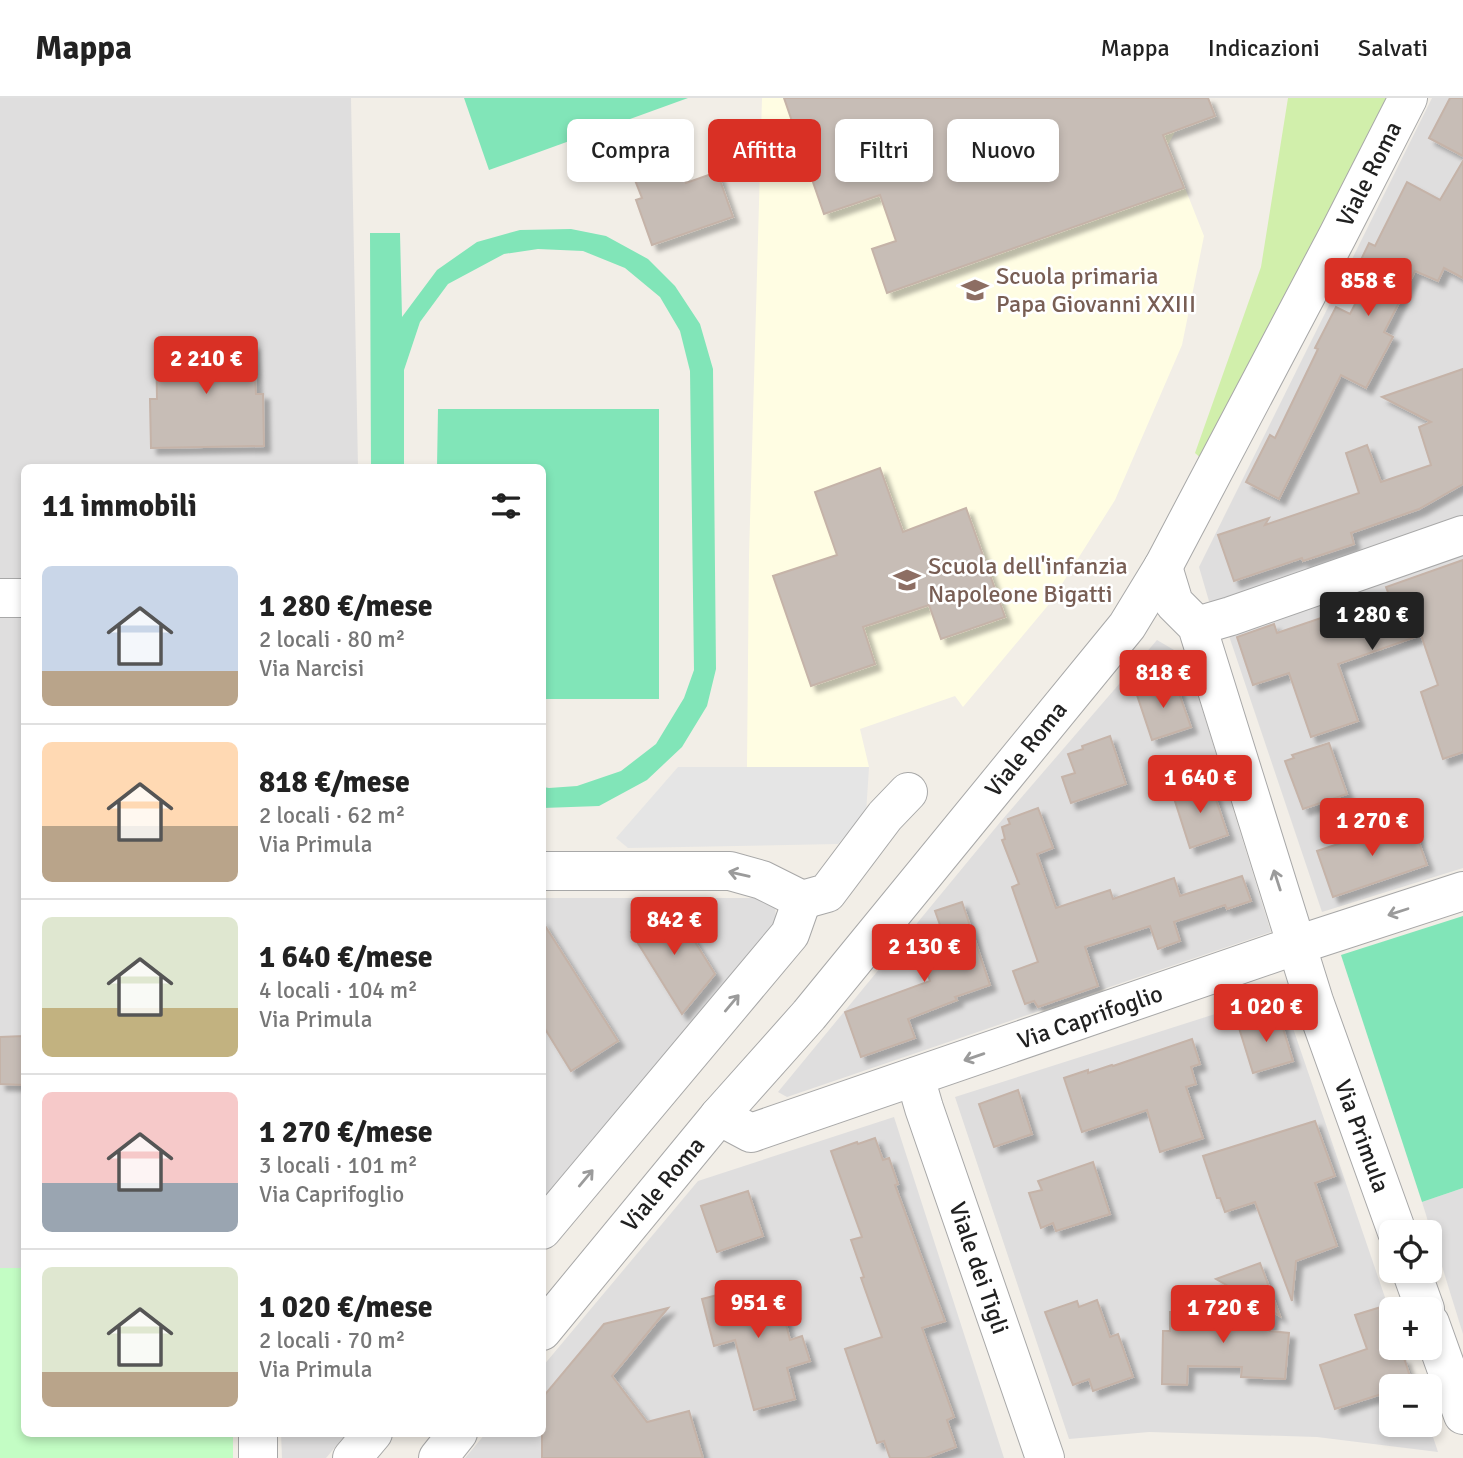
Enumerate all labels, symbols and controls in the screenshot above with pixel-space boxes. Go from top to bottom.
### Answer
text: Mappa [35,28,132,69]
text: Mappa [1101,33,1170,63]
text: Indicazioni [1208,33,1320,63]
text: Salvati [1358,33,1428,63]
street label: Viale Roma [1330,116,1408,232]
chip: Compra [567,119,694,182]
chip: Affitta [708,119,821,182]
chip: Filtri [835,119,933,182]
chip: Nuovo [947,119,1059,182]
pin: 858 € [1319,258,1417,318]
place label: Scuola primaria Papa Giovanni XXIII [996,261,1196,319]
text: 858 € [1341,266,1395,295]
school or university icon: Scuola primaria Papa Giovanni XXIII [960,275,990,305]
pin: 2 210 € [141,336,271,396]
text: 2 210 € [170,344,242,373]
icon: filters [487,487,525,525]
text: 11 immobili [42,488,197,525]
place label: Scuola dell'infanzia Napoleone Bigatti [928,551,1128,609]
school or university icon: Scuola dell'infanzia Napoleone Bigatti [892,565,922,595]
text: 1 280 €/mese [259,588,433,625]
pin: 1 280 € [1307,592,1437,652]
icon: home [98,594,182,678]
text: 1 280 € [1336,600,1408,629]
text: 2 locali · 80 m² [259,625,405,654]
pin: 818 € [1114,650,1212,710]
text: Via Narcisi [259,654,364,683]
text: 818 € [1136,658,1190,687]
street label: Viale Roma [978,695,1074,803]
pin: 1 640 € [1135,756,1265,815]
text: 1 640 € [1164,763,1236,792]
text: 818 €/mese [259,764,410,801]
icon: home [98,770,182,854]
pin: 1 270 € [1307,798,1437,858]
text: 2 locali · 62 m² [259,801,405,830]
text: 1 270 € [1336,806,1408,835]
text: Via Primula [259,830,372,859]
one-way arrow [728,867,751,880]
one-way arrow [1269,869,1282,891]
pin: 842 € [625,898,723,957]
text: 842 € [647,905,701,934]
one-way arrow [1387,906,1409,919]
pin: 2 130 € [859,924,989,984]
text: 2 130 € [888,932,960,961]
text: 1 640 €/mese [259,939,433,976]
icon: home [98,945,182,1029]
text: 4 locali · 104 m² [259,976,418,1005]
street label: Via Caprifoglio [1014,978,1166,1056]
pin: 1 020 € [1201,984,1331,1044]
text: 1 020 € [1230,992,1302,1021]
one-way arrow [724,995,740,1013]
text: Via Primula [259,1005,372,1034]
one-way arrow [964,1052,986,1064]
street label: Via Primula [1328,1075,1396,1197]
text: 1 270 €/mese [259,1114,433,1151]
icon: home [98,1120,182,1204]
street label: Viale Roma [615,1131,711,1237]
text: 3 locali · 101 m² [259,1151,418,1180]
one-way arrow [578,1169,594,1187]
text: Via Caprifoglio [259,1180,404,1209]
street label: Viale dei Tigli [942,1198,1016,1338]
map controls [1379,1220,1442,1437]
button: locate [1379,1220,1442,1283]
pin: 951 € [709,1280,807,1340]
pin: 1 720 € [1158,1286,1288,1345]
text: 951 € [731,1288,785,1317]
text: 1 020 €/mese [259,1289,433,1326]
text: 1 720 € [1187,1293,1259,1322]
icon: home [98,1295,182,1379]
button: + [1379,1297,1442,1360]
text: 2 locali · 70 m² [259,1326,405,1355]
text: Via Primula [259,1355,372,1384]
button: − [1379,1374,1442,1437]

